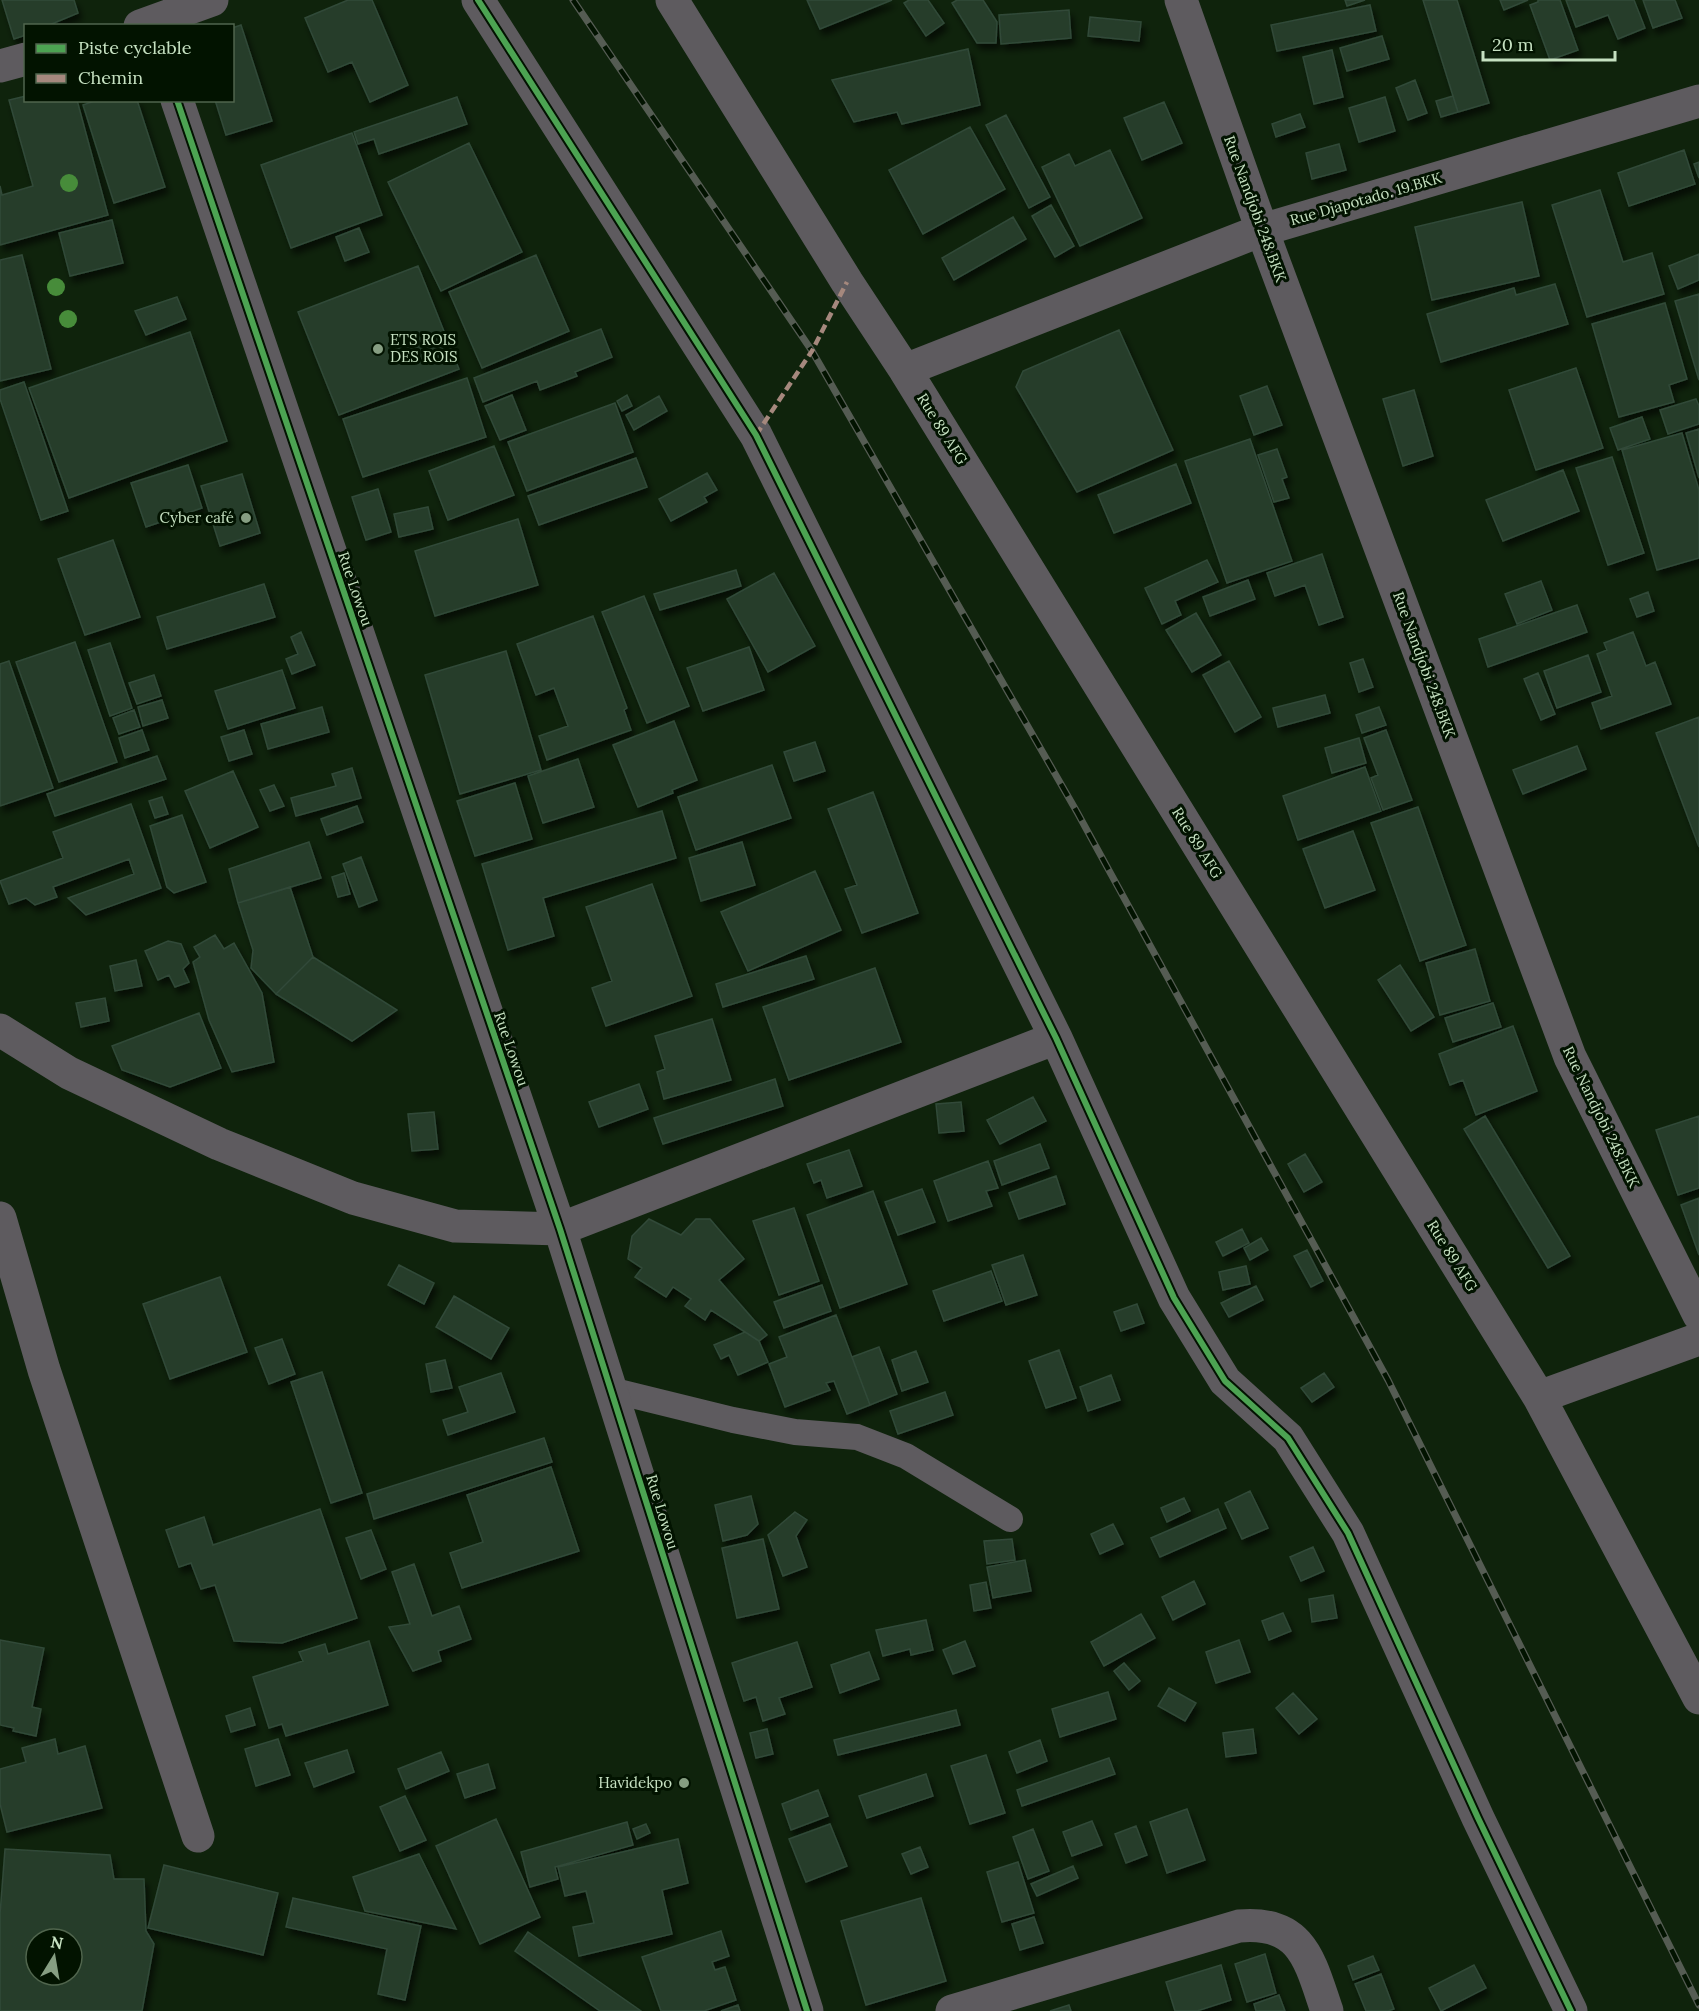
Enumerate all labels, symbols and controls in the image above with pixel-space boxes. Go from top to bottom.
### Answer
legend [24,24,234,102]
scale bar [1483,24,1615,62]
text: 20 m [1492,33,1534,56]
text: Piste cyclable [78,36,192,59]
text: Chemin [78,66,143,89]
street label: Rue Nandjobi 248.BKK [1220,133,1291,286]
street label: Rue Djapotado. 19.BKK [1288,168,1445,229]
place label: ETS ROIS DES ROIS [390,330,458,366]
marker: ETS ROIS DES ROIS [371,342,385,356]
street label: Rue 89 AFG [913,390,972,468]
place label: Cyber café [160,508,234,527]
marker: Cyber café [239,511,253,525]
street label: Rue Lowou [334,549,377,629]
street label: Rue Nandjobi 248.BKK [1389,589,1460,742]
street label: Rue 89 AFG [1168,804,1227,882]
street label: Rue Lowou [490,1009,533,1089]
street label: Rue Nandjobi 248.BKK [1559,1043,1644,1191]
street label: Rue 89 AFG [1423,1217,1482,1295]
street label: Rue Lowou [642,1472,683,1552]
place label: Havidekpo [598,1773,672,1792]
marker: Havidekpo [677,1776,691,1790]
north arrow [24,1927,84,1987]
text: N [49,1931,65,1953]

